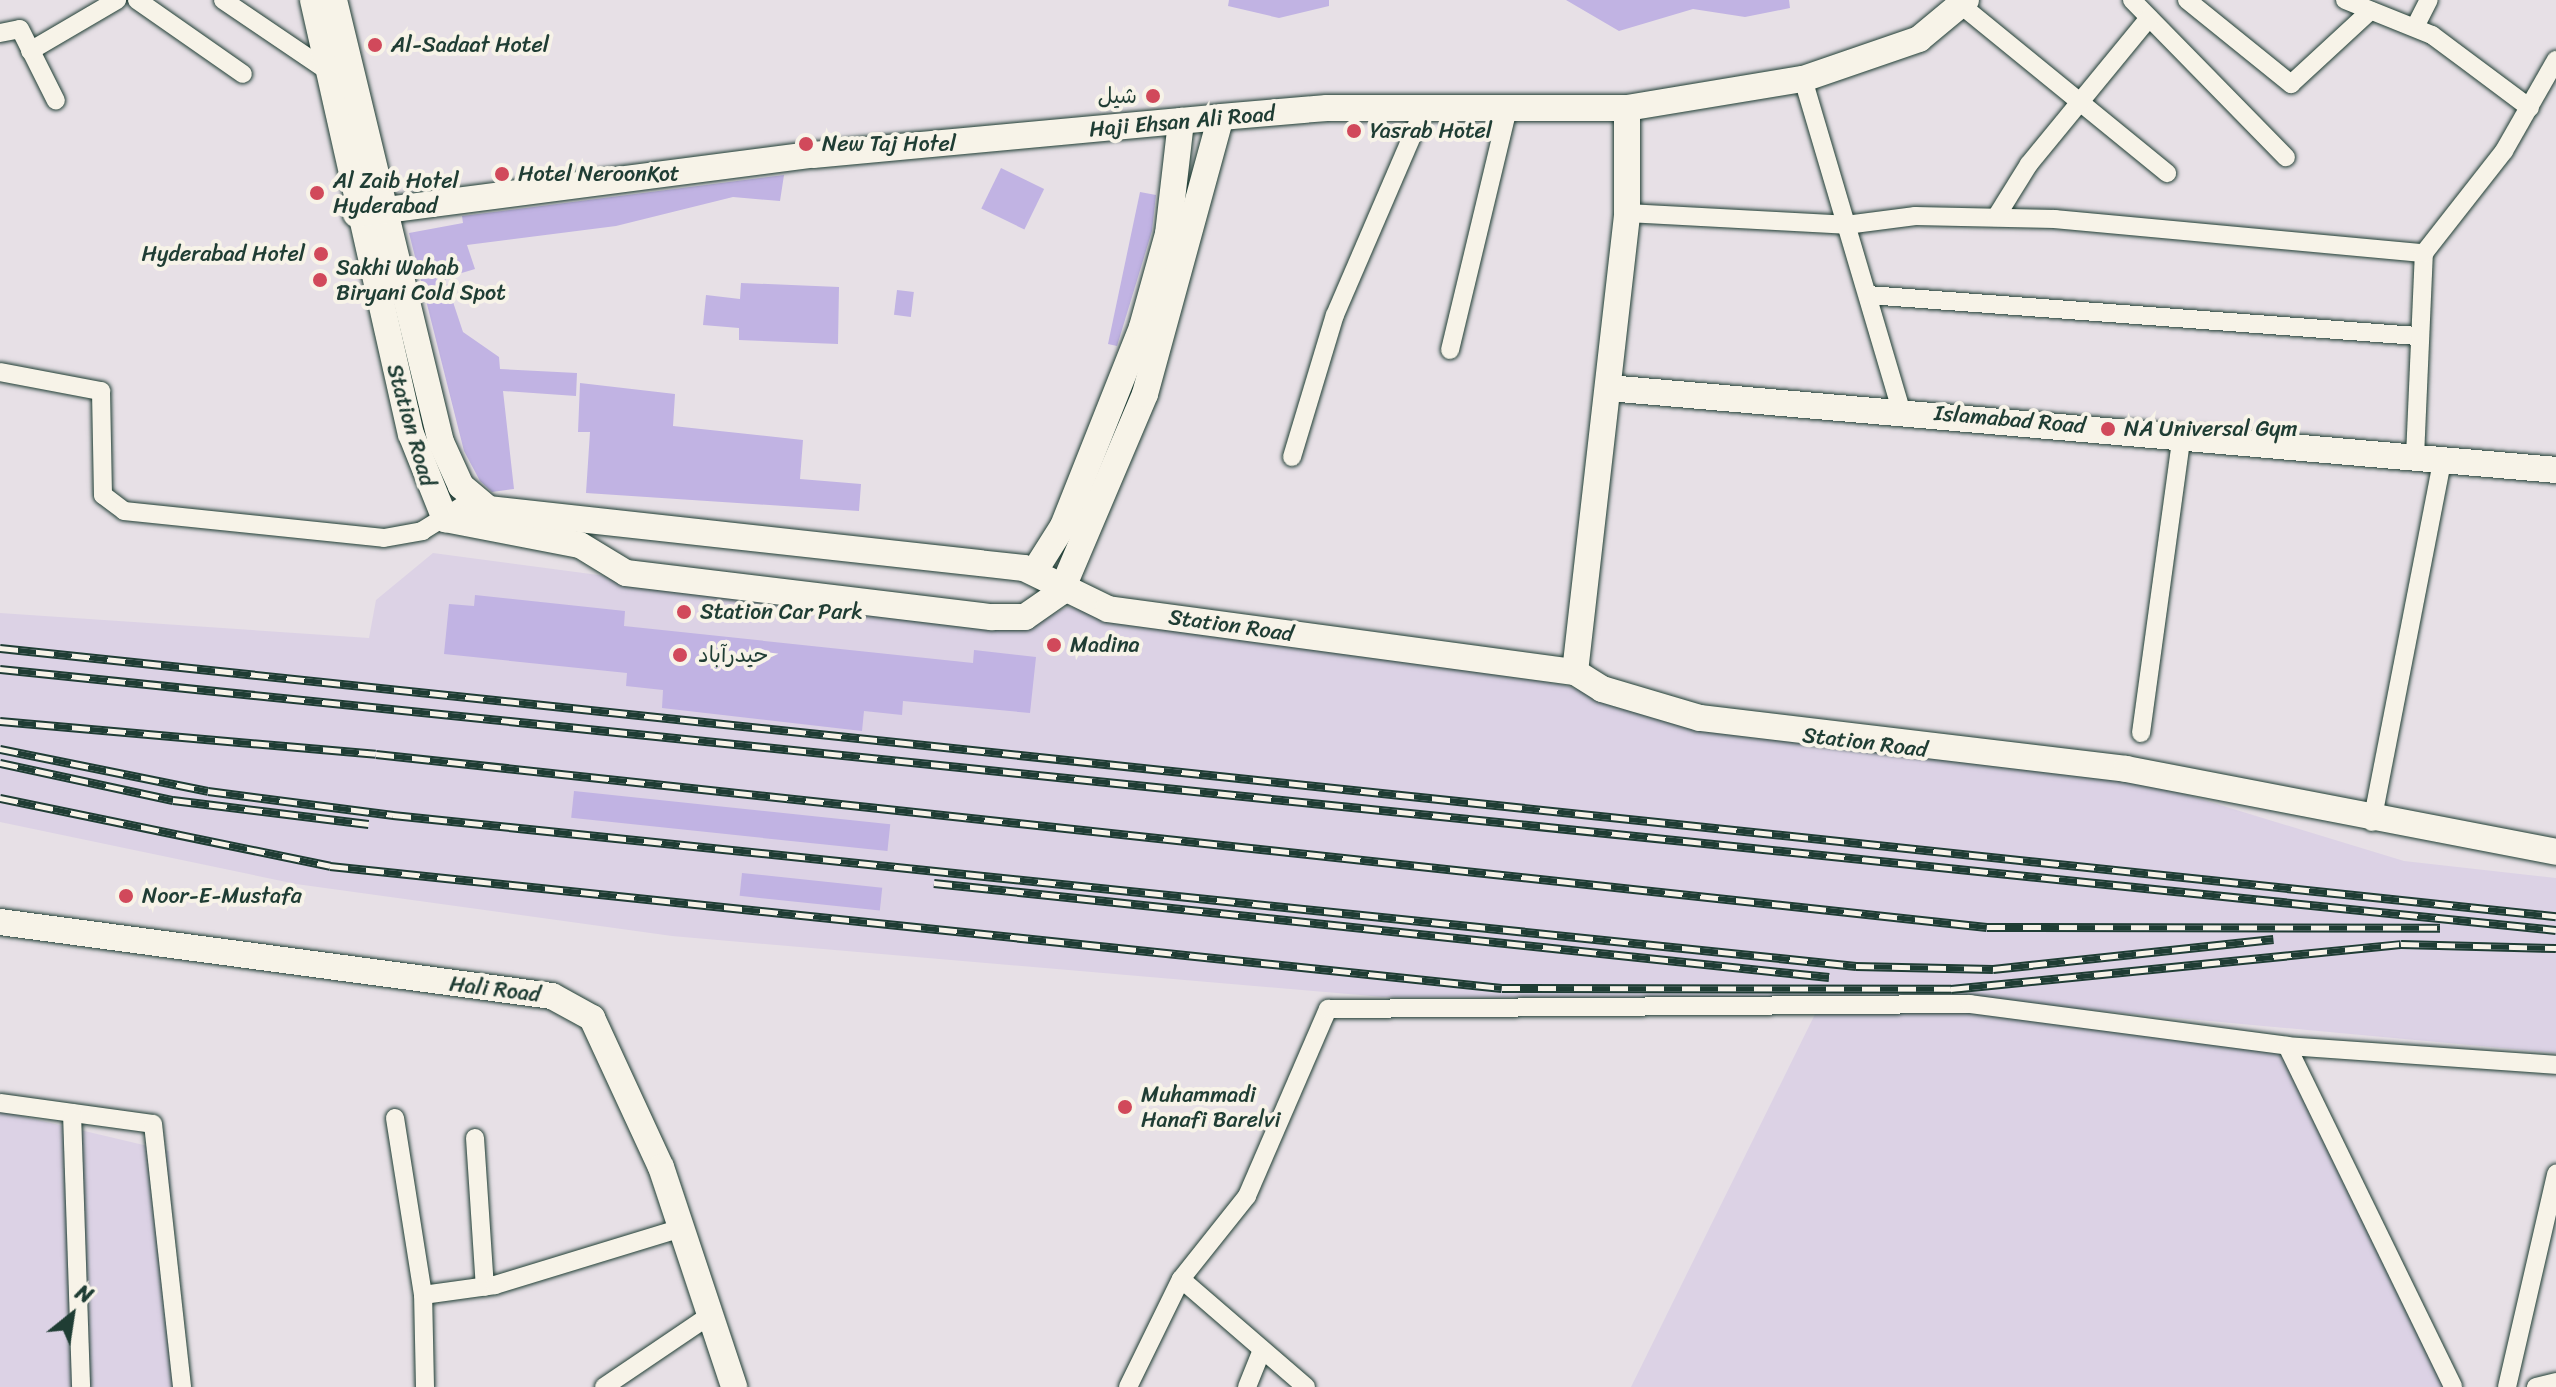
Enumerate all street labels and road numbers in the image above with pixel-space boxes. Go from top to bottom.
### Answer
street label: Haji Ehsan Ali Road [1087,100,1277,142]
street label: Station Road [381,361,441,489]
street label: Islamabad Road [1933,399,2087,439]
street label: Station Road [1167,603,1295,647]
street label: Station Road [1801,721,1929,763]
street label: Hali Road [448,970,542,1008]

